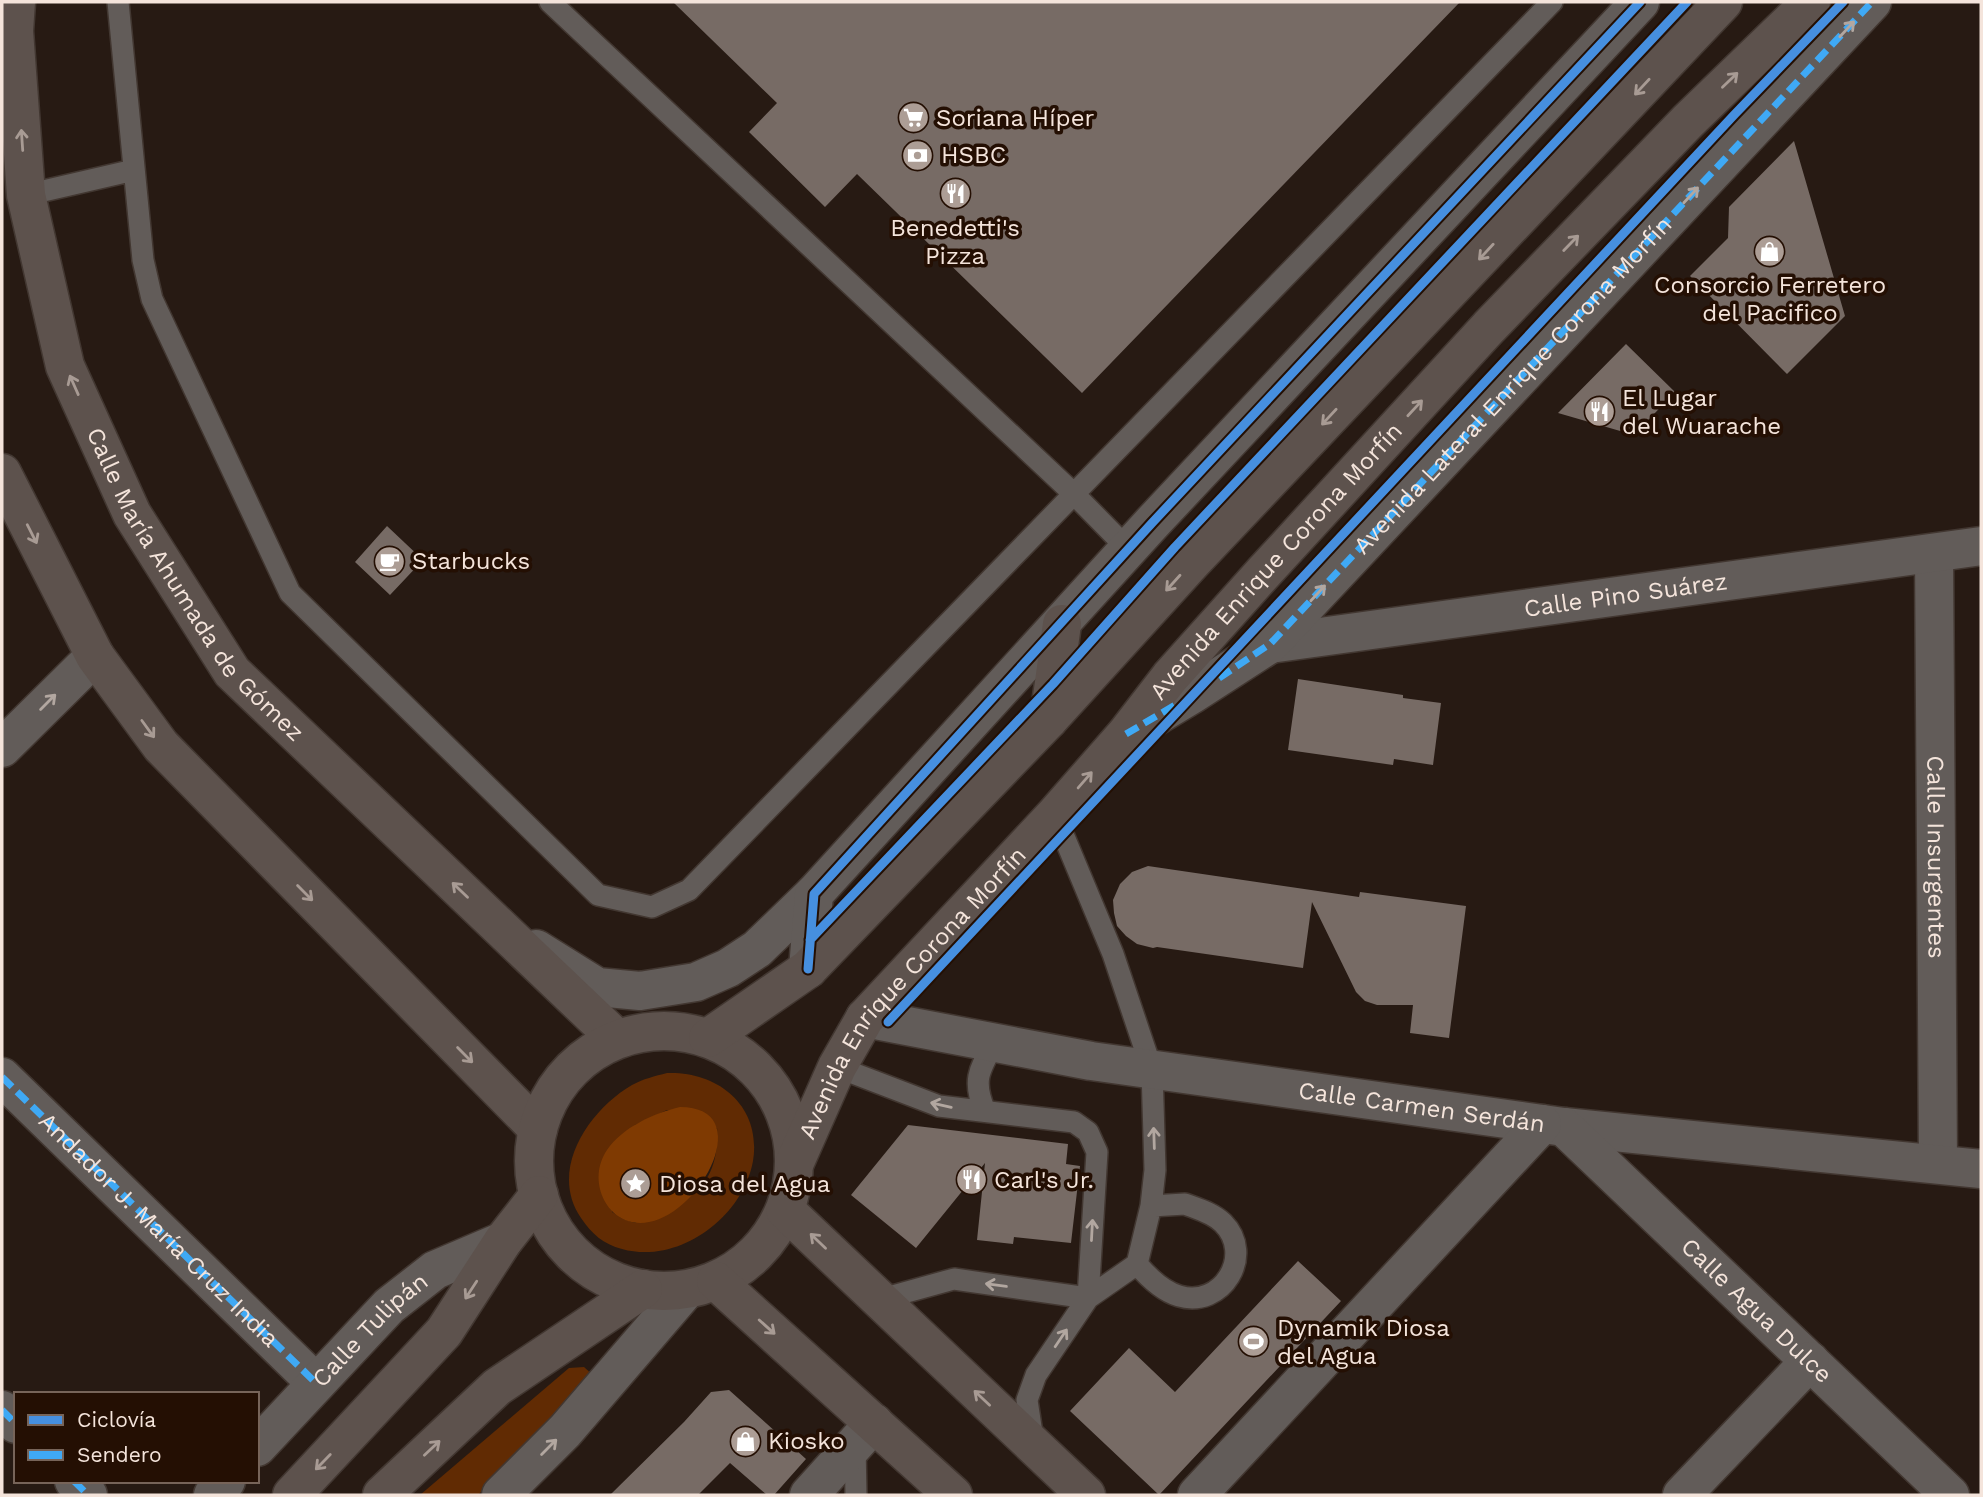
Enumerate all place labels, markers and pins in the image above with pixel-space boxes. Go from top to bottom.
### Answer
supermarket icon: Soriana Híper [896,101,930,135]
place label: Soriana Híper [936,104,1095,132]
bank icon: HSBC [901,138,935,172]
place label: HSBC [941,141,1006,169]
restaurant icon: Benedetti's Pizza [938,177,972,211]
place label: Benedetti's Pizza [890,214,1020,270]
shop icon: Consorcio Ferretero del Pacifico [1753,234,1787,268]
place label: Consorcio Ferretero del Pacifico [1654,271,1886,327]
place label: El Lugar del Wuarache [1622,384,1781,440]
restaurant icon: El Lugar del Wuarache [1582,395,1616,429]
cafe icon: Starbucks [372,544,406,578]
place label: Starbucks [412,547,530,575]
restaurant icon: Carl's Jr. [954,1163,988,1197]
place label: Carl's Jr. [994,1166,1094,1194]
place icon: Diosa del Agua [619,1167,653,1201]
place label: Diosa del Agua [659,1170,830,1198]
place label: Dynamik Diosa del Agua [1277,1314,1450,1370]
sports icon: Dynamik Diosa del Agua [1237,1325,1271,1359]
shop icon: Kiosko [728,1424,762,1458]
place label: Kiosko [768,1427,845,1455]

